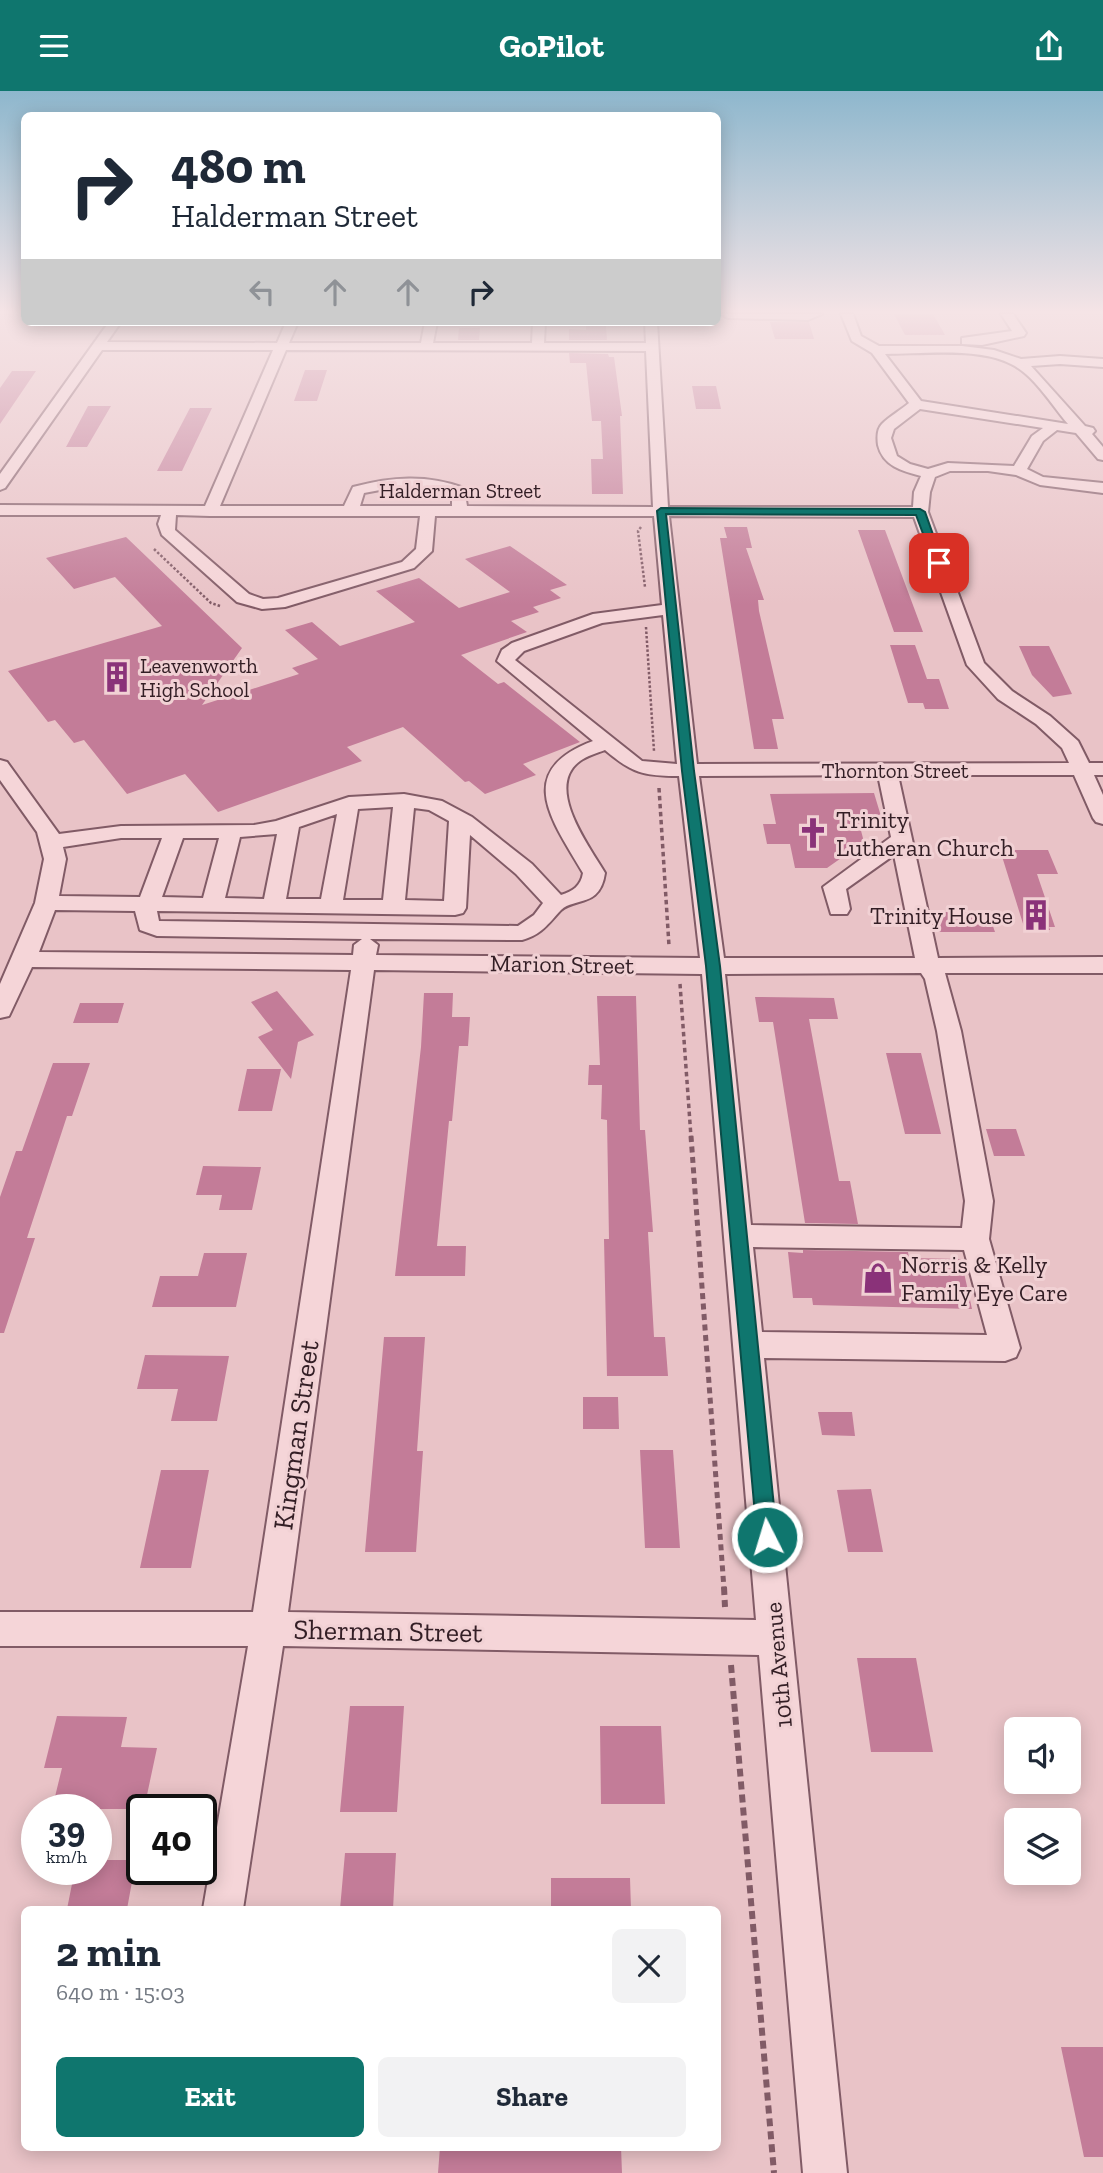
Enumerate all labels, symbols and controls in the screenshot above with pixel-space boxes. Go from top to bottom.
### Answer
icon: menu [35,27,73,65]
text: GoPilot [499,27,604,65]
icon: share [1030,27,1068,65]
text: 480 m [171,137,306,196]
icon: right [56,140,147,231]
text: Halderman Street [171,197,418,235]
icon: left [243,273,281,311]
icon: ahead [316,273,354,311]
icon: ahead [389,273,427,311]
icon: right [462,273,500,311]
street label: Halderman Street [379,478,541,503]
pin [909,533,969,593]
icon: arrive [920,544,958,582]
place label: Leavenworth High School [140,653,258,702]
building icon: Leavenworth High School [100,660,134,694]
street label: Thornton Street [821,758,969,783]
place label: Trinity Lutheran Church [836,805,1014,862]
church icon: Trinity Lutheran Church [796,816,830,850]
building icon: Trinity House [1019,898,1053,932]
place label: Trinity House [870,901,1013,930]
street label: Marion Street [490,948,634,980]
place label: Norris & Kelly Family Eye Care [901,1250,1068,1307]
shop icon: Norris & Kelly Family Eye Care [861,1261,895,1295]
street label: Kingman Street [266,1337,326,1532]
position arrow [730,1500,804,1574]
street label: 10th Avenue [758,1601,798,1729]
street label: Sherman Street [293,1613,484,1649]
map controls [1004,1717,1081,1885]
button: sound [1004,1717,1081,1794]
speed limit sign: 40 [126,1794,217,1885]
button: layers [1004,1808,1081,1885]
text: 39 [48,1809,85,1851]
text: km/h [46,1846,87,1868]
text: 2 min [56,1926,161,1977]
button: close [612,1929,686,2003]
text: 640 m · 15:03 [56,1978,185,2006]
button: Exit [56,2057,364,2137]
button: Share [378,2057,686,2137]

